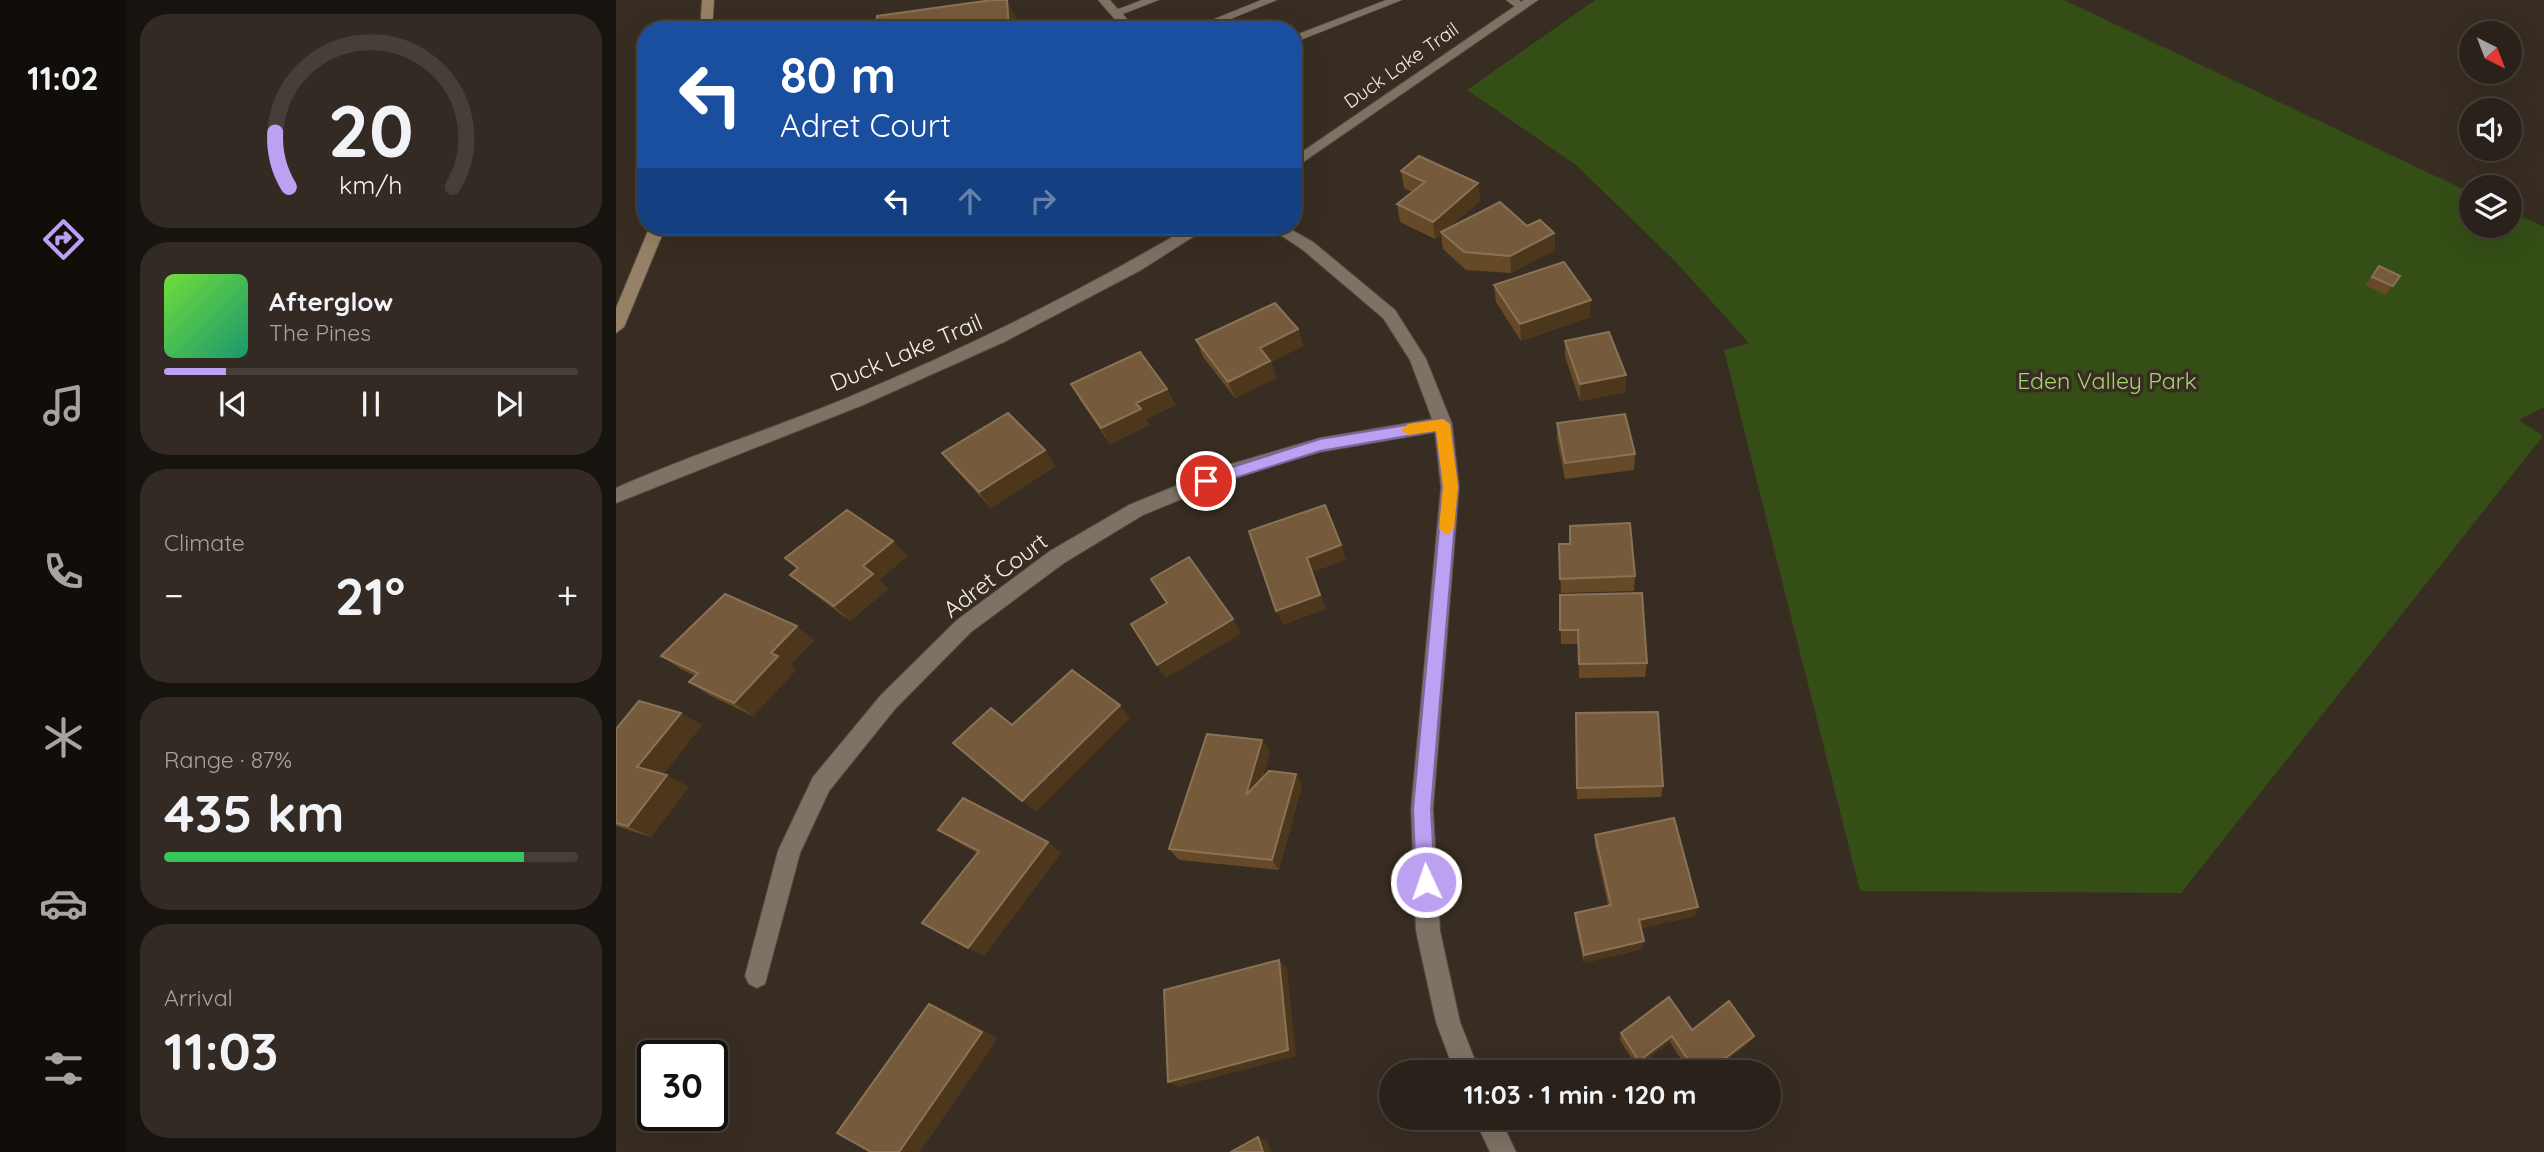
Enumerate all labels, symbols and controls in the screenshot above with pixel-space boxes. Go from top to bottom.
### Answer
street label: Duck Lake Trail [1339,17,1463,113]
north arrow [2459,21,2522,84]
map controls [2459,21,2522,238]
text: 80 m [780,44,896,105]
icon: left [665,49,756,140]
text: 11:02 [27,58,99,98]
text: 20 [328,84,414,175]
button: sound [2459,98,2522,161]
text: Adret Court [780,105,951,145]
text: km/h [339,169,403,200]
button: layers [2459,175,2522,238]
icon: left [878,182,916,220]
icon: ahead [951,182,989,220]
icon: right [1024,182,1062,220]
icon: directions [39,215,88,264]
text: Afterglow [269,285,393,318]
street label: Duck Lake Trail [825,307,987,397]
text: The Pines [269,318,371,347]
park label: Eden Valley Park [2017,366,2197,395]
icon: music [39,381,88,430]
icon: previous [214,385,252,423]
icon: pause [352,385,390,423]
icon: next [490,385,528,423]
pin [1176,451,1236,511]
icon: arrive [1187,462,1225,500]
street label: Adret Court [937,526,1053,624]
text: Climate [164,528,245,557]
icon: phone [39,547,88,596]
text: 21° [335,563,405,628]
text: − [164,571,184,619]
text: + [557,571,578,619]
icon: climate [39,713,88,762]
text: Range · 87% [164,745,292,774]
text: 435 km [164,780,345,845]
position arrow [1389,845,1463,919]
icon: car [39,879,88,928]
text: Arrival [164,983,233,1012]
text: 11:03 [164,1018,279,1083]
speed limit sign: 30 [637,1040,728,1131]
icon: filters [39,1044,88,1093]
text: 11:03 · 1 min · 120 m [1463,1078,1697,1111]

